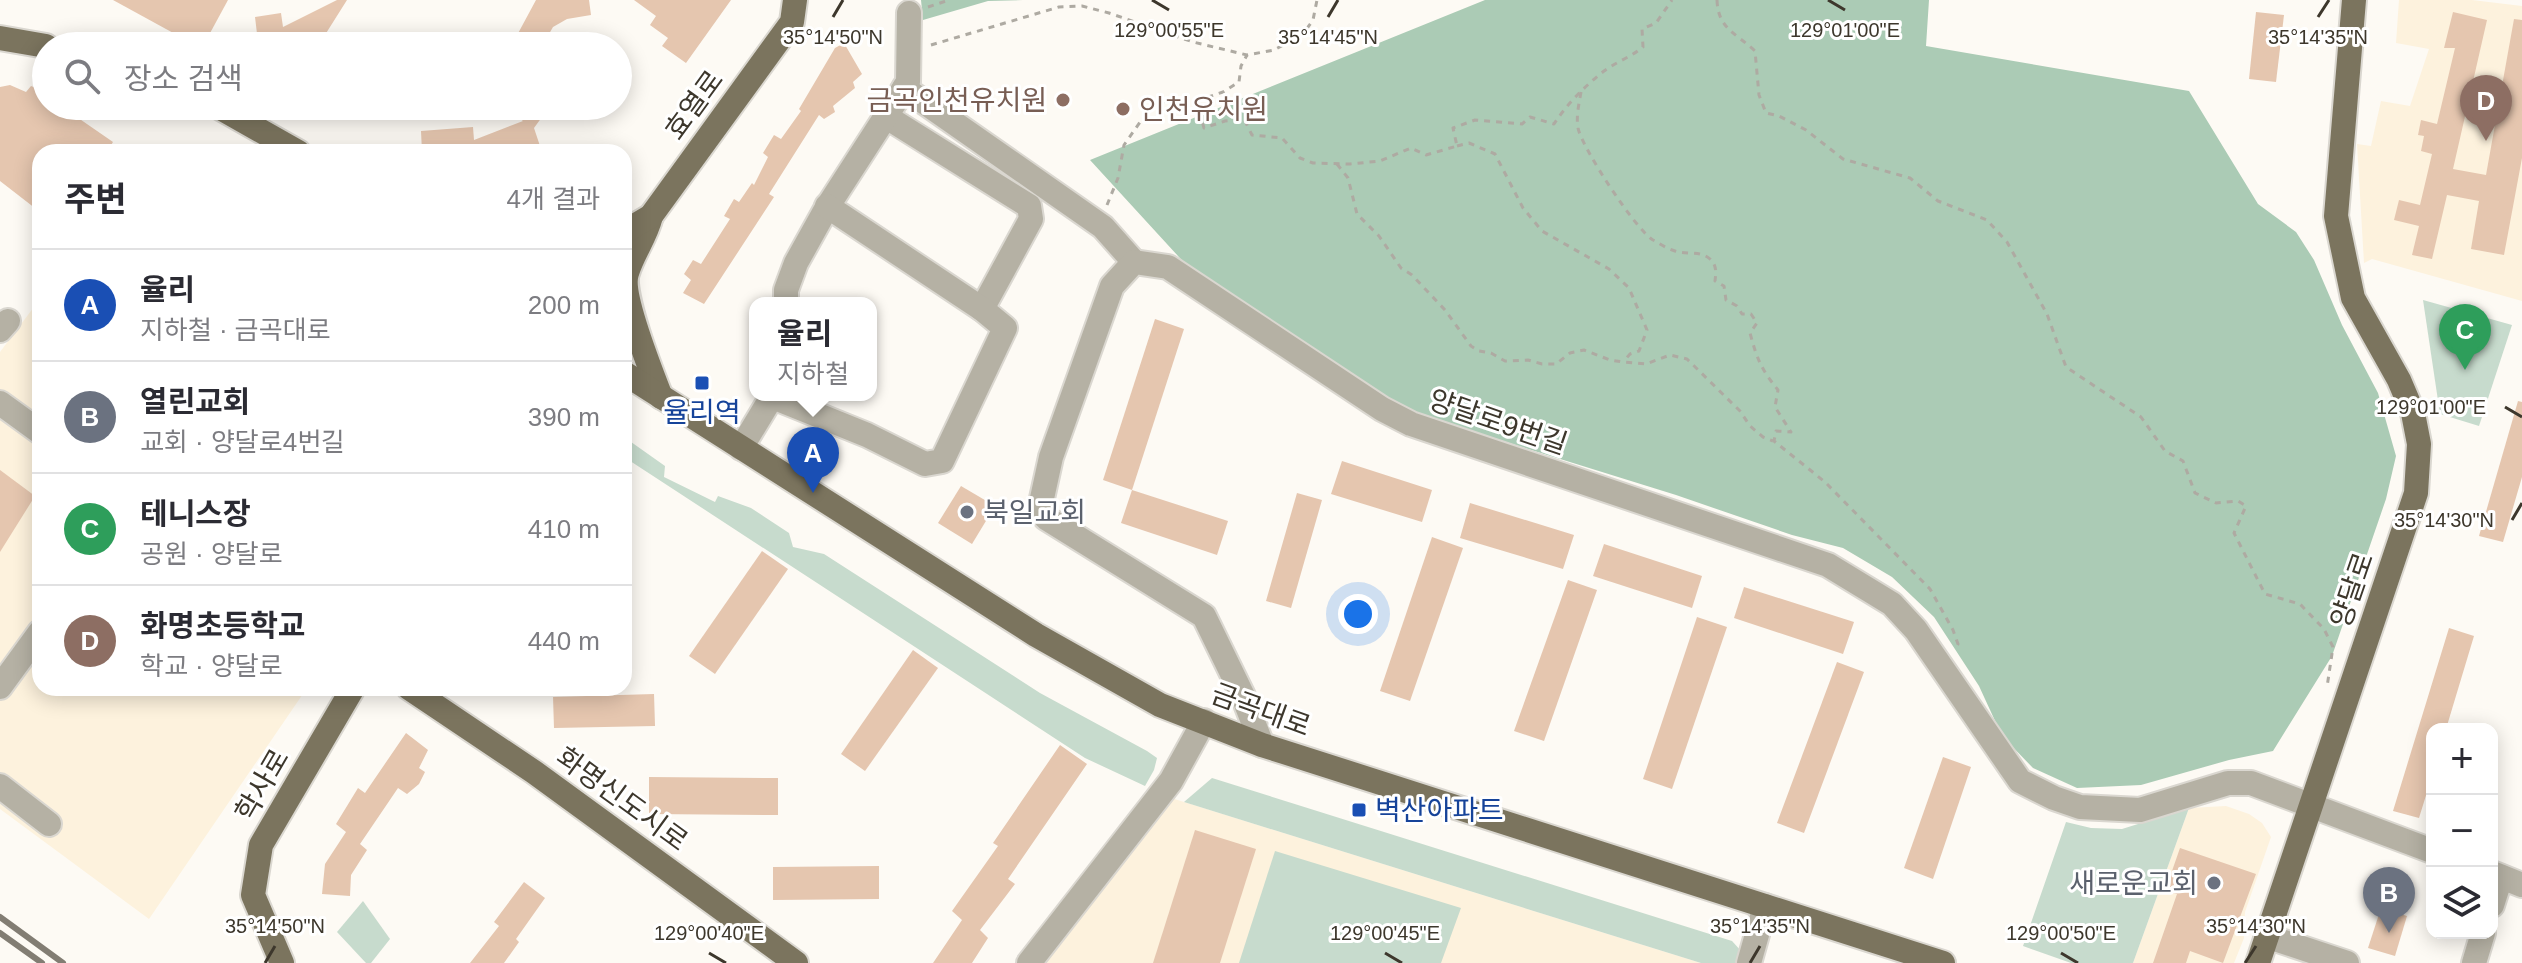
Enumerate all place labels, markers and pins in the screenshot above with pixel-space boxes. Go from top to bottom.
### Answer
pin: D [2460,75,2512,141]
place label: 금곡인천유치원 [867,85,1047,116]
marker: 금곡인천유치원 [1054,91,1072,109]
place label: 인천유치원 [1139,94,1268,125]
marker: 인천유치원 [1114,100,1132,118]
pin: C [2439,304,2491,370]
marker: 율리역 [693,374,711,392]
place label: 율리역 [663,397,741,428]
pin: A [787,427,839,493]
place label: 북일교회 [983,497,1086,528]
marker: 북일교회 [958,503,976,521]
place label: 벽산아파트 [1375,795,1504,826]
marker: 벽산아파트 [1350,801,1368,819]
pin: B [2363,867,2415,933]
place label: 새로운교회 [2069,868,2198,899]
marker: 새로운교회 [2205,874,2223,892]

